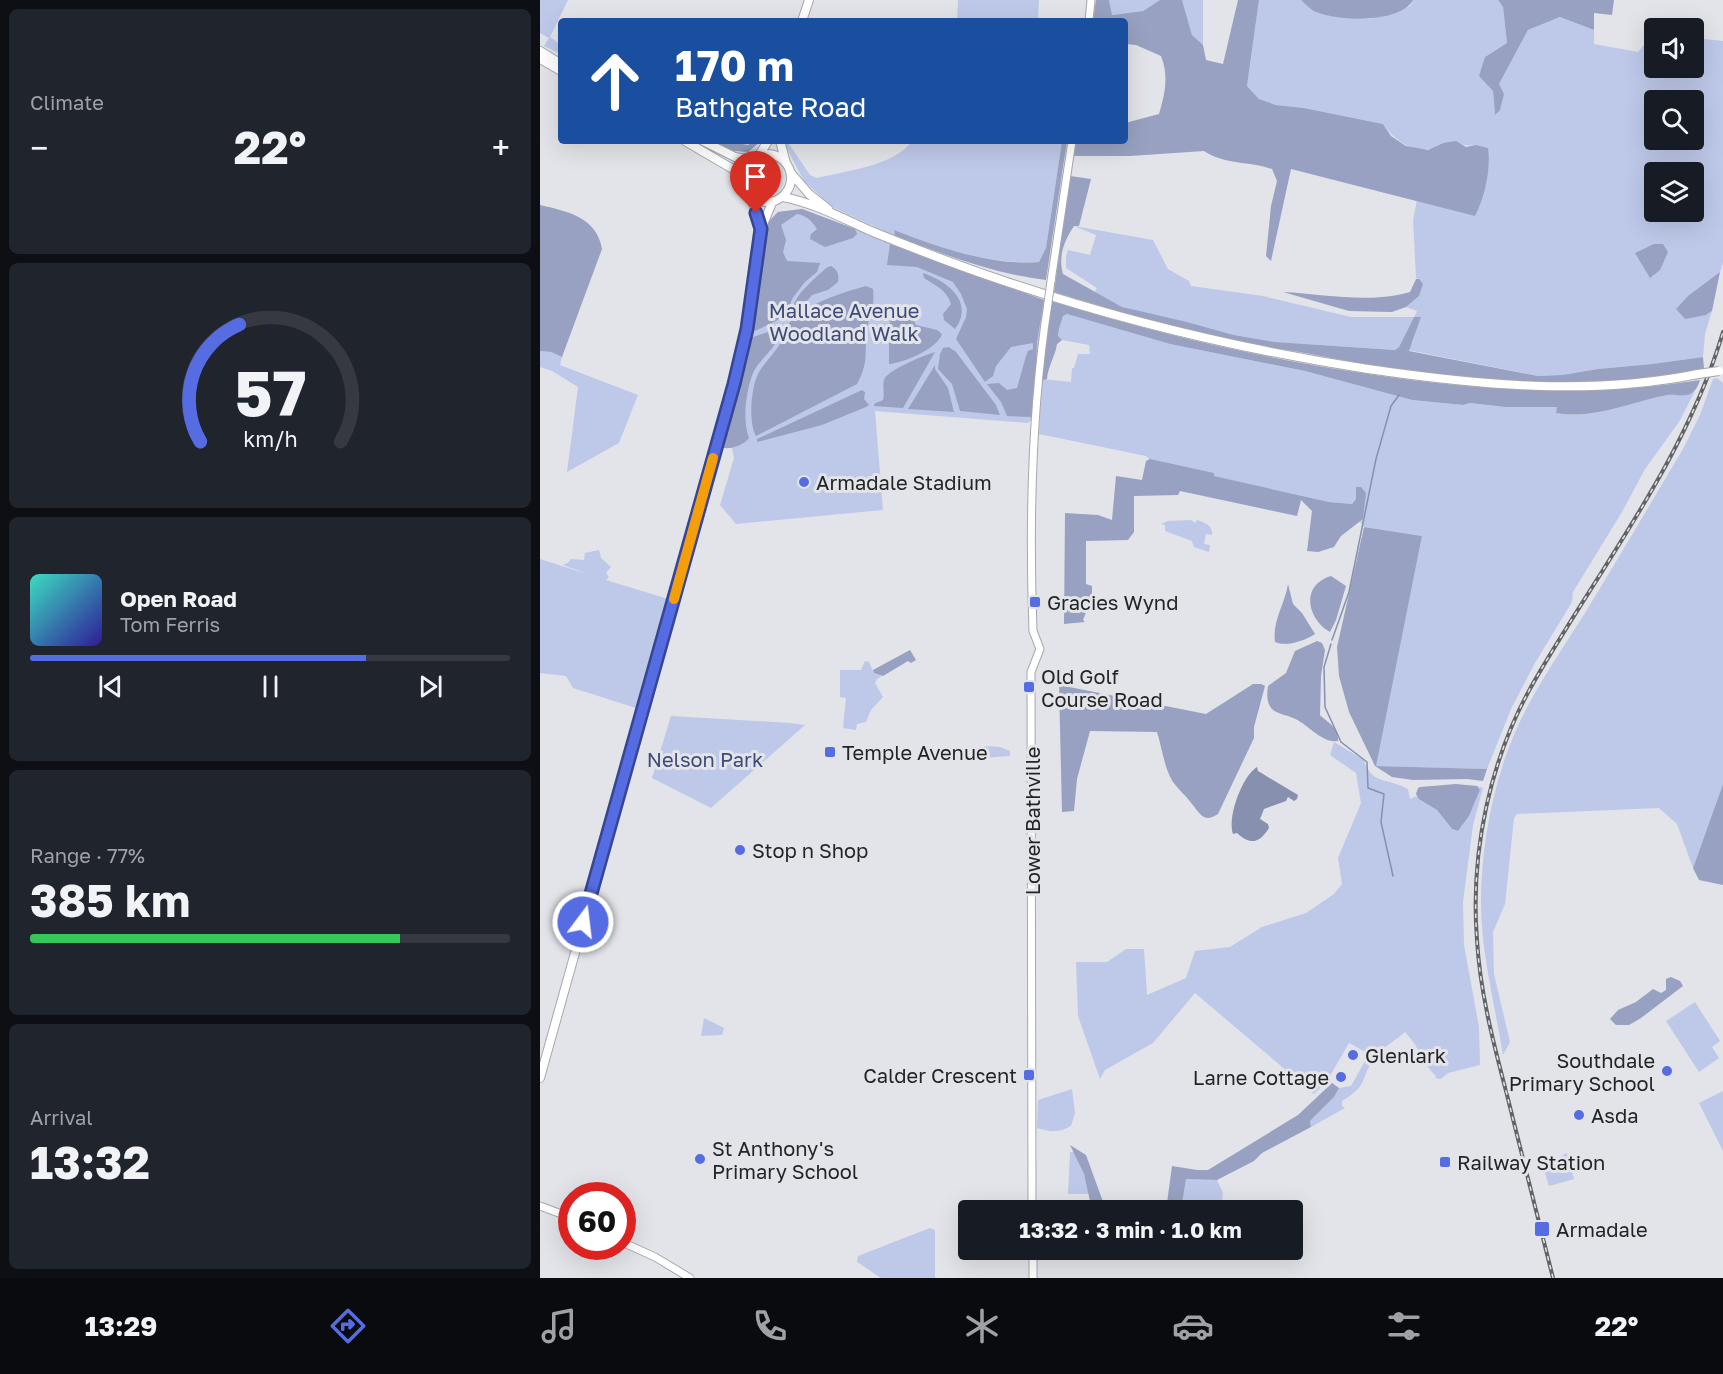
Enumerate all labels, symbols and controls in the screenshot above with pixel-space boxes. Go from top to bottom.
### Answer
map controls [1644,18,1704,222]
button: sound [1644,18,1704,78]
text: 170 m [675,40,794,90]
icon: ahead [576,42,654,120]
text: Climate [30,90,104,114]
button: search [1644,90,1704,150]
text: Bathgate Road [675,91,866,123]
text: 22° [234,120,306,174]
text: − [30,128,48,167]
text: + [492,128,510,167]
pin [730,151,781,213]
icon: arrive [739,160,772,193]
button: layers [1644,162,1704,222]
park label: Mallace Avenue Woodland Walk [769,298,919,345]
text: 57 [234,355,306,430]
text: km/h [243,427,297,453]
place label: Armadale Stadium [816,470,992,494]
marker: Armadale Stadium [797,475,811,489]
text: Open Road [120,585,237,612]
place label: Gracies Wynd [1047,590,1178,614]
marker: Gracies Wynd [1028,595,1042,609]
text: Tom Ferris [120,612,220,636]
place label: Old Golf Course Road [1041,664,1163,711]
icon: previous [94,670,127,703]
icon: pause [254,670,287,703]
icon: next [414,670,447,703]
marker: Old Golf Course Road [1022,680,1036,694]
place label: Temple Avenue [842,740,988,764]
marker: Temple Avenue [823,745,837,759]
park label: Nelson Park [647,747,763,771]
street label: Lower Bathville [1020,747,1044,895]
place label: Stop n Shop [752,838,868,862]
text: Range · 77% [30,843,145,867]
marker: Stop n Shop [733,843,747,857]
text: 385 km [30,873,190,927]
position arrow [551,890,615,954]
place label: Glenlark [1365,1043,1446,1067]
marker: Glenlark [1346,1048,1360,1062]
place label: Southdale Primary School [1509,1048,1655,1095]
place label: Calder Crescent [863,1063,1017,1087]
marker: Southdale Primary School [1660,1064,1674,1078]
place label: Larne Cottage [1193,1065,1329,1089]
marker: Calder Crescent [1022,1068,1036,1082]
marker: Larne Cottage [1334,1070,1348,1084]
place label: Asda [1591,1103,1639,1127]
text: Arrival [30,1105,93,1129]
marker: Asda [1572,1108,1586,1122]
text: 13:32 [30,1135,150,1189]
place label: St Anthony's Primary School [712,1136,858,1183]
place label: Railway Station [1457,1150,1605,1174]
marker: St Anthony's Primary School [693,1152,707,1166]
marker: Railway Station [1438,1155,1452,1169]
speed limit sign: 60 [558,1182,636,1260]
text: 13:32 · 3 min · 1.0 km [1019,1216,1242,1243]
place label: Armadale [1556,1217,1648,1241]
marker: Armadale [1533,1220,1551,1238]
icon: directions [327,1305,369,1347]
icon: music [538,1305,580,1347]
icon: phone [749,1305,791,1347]
icon: climate [961,1305,1003,1347]
icon: car [1172,1305,1214,1347]
icon: filters [1383,1305,1425,1347]
text: 13:29 [85,1310,157,1342]
text: 22° [1595,1310,1638,1342]

